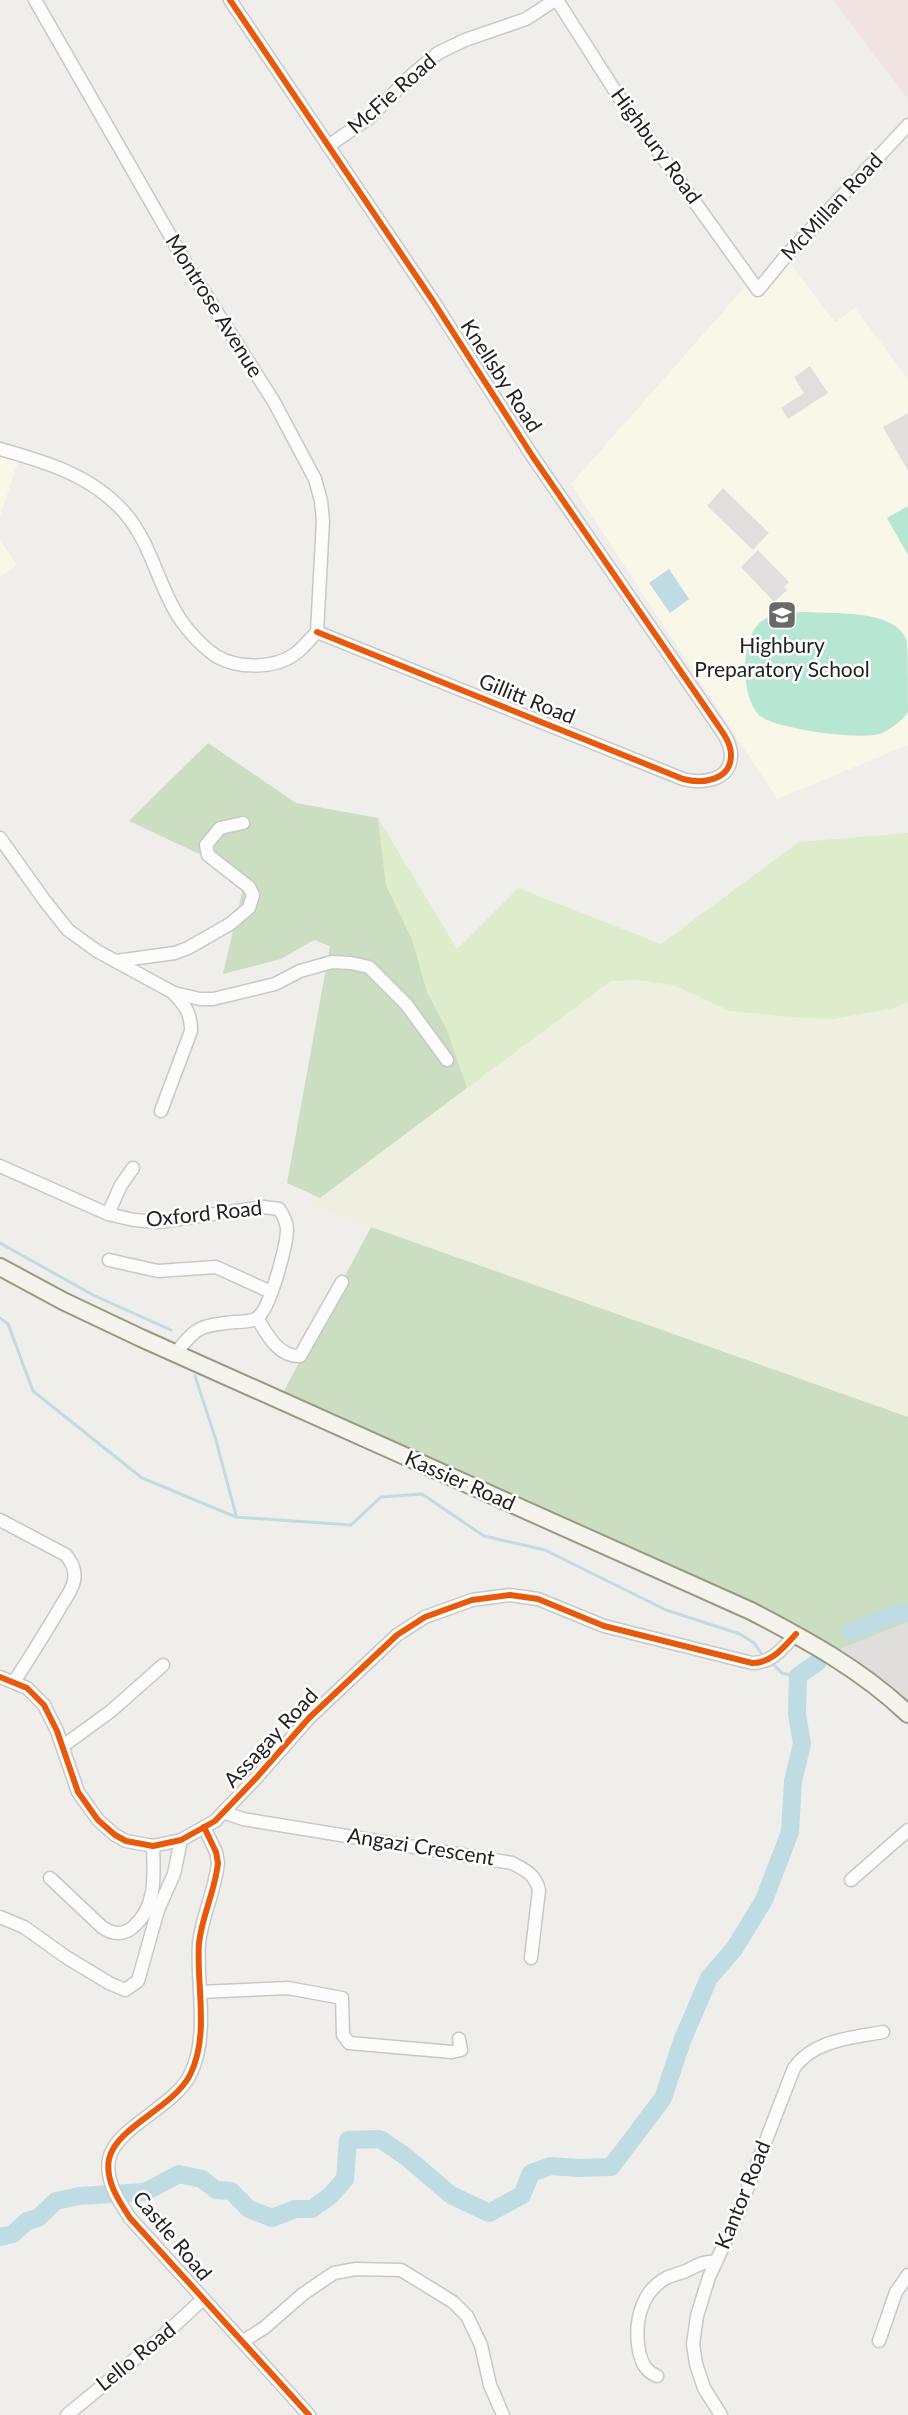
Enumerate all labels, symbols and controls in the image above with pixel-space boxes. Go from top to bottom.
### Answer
street label: McFie Road [342,48,440,138]
street label: Highbury Road [607,82,708,208]
street label: McMillan Road [775,147,887,265]
street label: Montrose Avenue [161,229,269,381]
street label: Knellsby Road [457,314,548,436]
school or university icon: Highbury Preparatory School [766,599,798,631]
place label: Highbury Preparatory School [694,632,870,681]
street label: Gillitt Road [476,667,579,728]
street label: Oxford Road [144,1194,263,1231]
street label: Kassier Road [402,1444,519,1515]
street label: Assagay Road [218,1682,322,1792]
street label: Angazi Crescent [346,1822,497,1870]
street label: Kantor Road [709,2137,775,2252]
street label: Castle Road [129,2185,218,2285]
street label: Lello Road [90,2316,180,2395]

